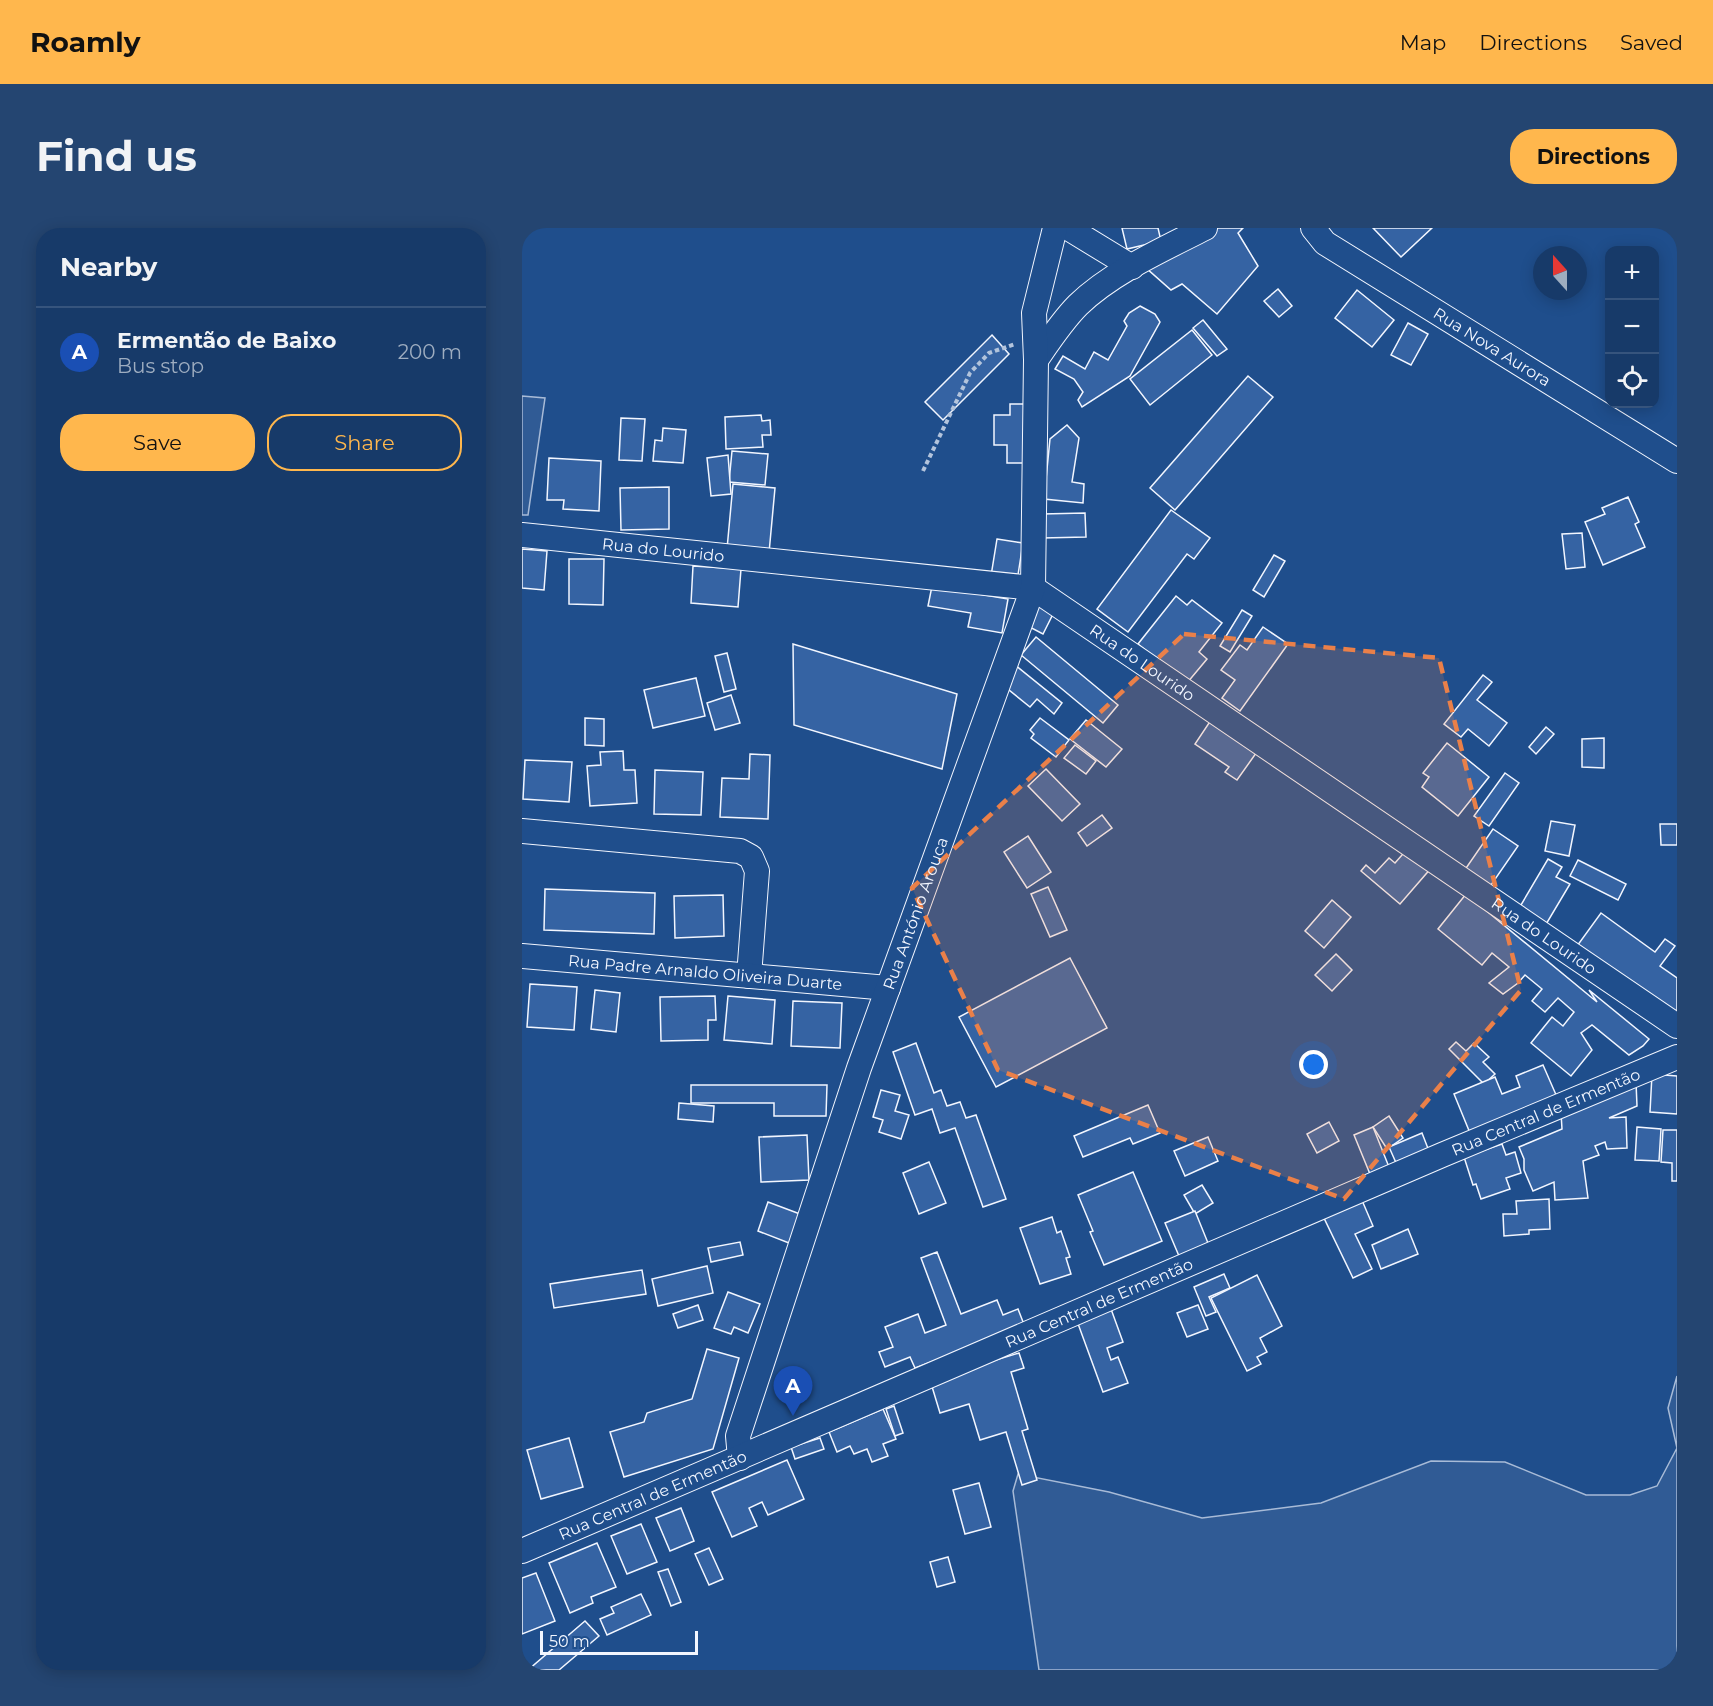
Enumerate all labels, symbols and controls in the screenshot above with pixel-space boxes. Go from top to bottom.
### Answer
text: Roamly [30,25,140,59]
text: Map [1400,30,1446,55]
text: Directions [1479,30,1587,55]
text: Saved [1620,30,1683,55]
button: Directions [1510,129,1677,184]
text: Find us [36,130,197,182]
north arrow [1533,246,1587,300]
map controls [1605,246,1659,408]
button: + [1605,246,1659,300]
text: Nearby [60,251,157,283]
button: − [1605,300,1659,354]
street label: Rua Nova Aurora [1430,304,1554,390]
text: Ermentão de Baixo [117,327,336,354]
text: A [72,340,87,364]
text: 200 m [398,340,462,364]
text: Bus stop [117,354,204,378]
button: locate [1605,354,1659,408]
button: Save [60,414,255,471]
button: Share [267,414,462,471]
street label: Rua do Lourido [601,534,725,566]
street label: Rua do Lourido [1086,620,1198,705]
street label: Rua António Arouca [879,835,952,992]
street label: Rua do Lourido [1488,894,1600,978]
street label: Rua Padre Arnaldo Oliveira Duarte [567,951,843,994]
your location [1299,1050,1328,1079]
street label: Rua Central de Ermentão [1449,1064,1643,1160]
street label: Rua Central de Ermentão [1002,1254,1196,1352]
pin: A [774,1366,812,1416]
street label: Rua Central de Ermentão [556,1447,749,1544]
scale bar [540,1628,698,1656]
text: 50 m [549,1632,590,1651]

